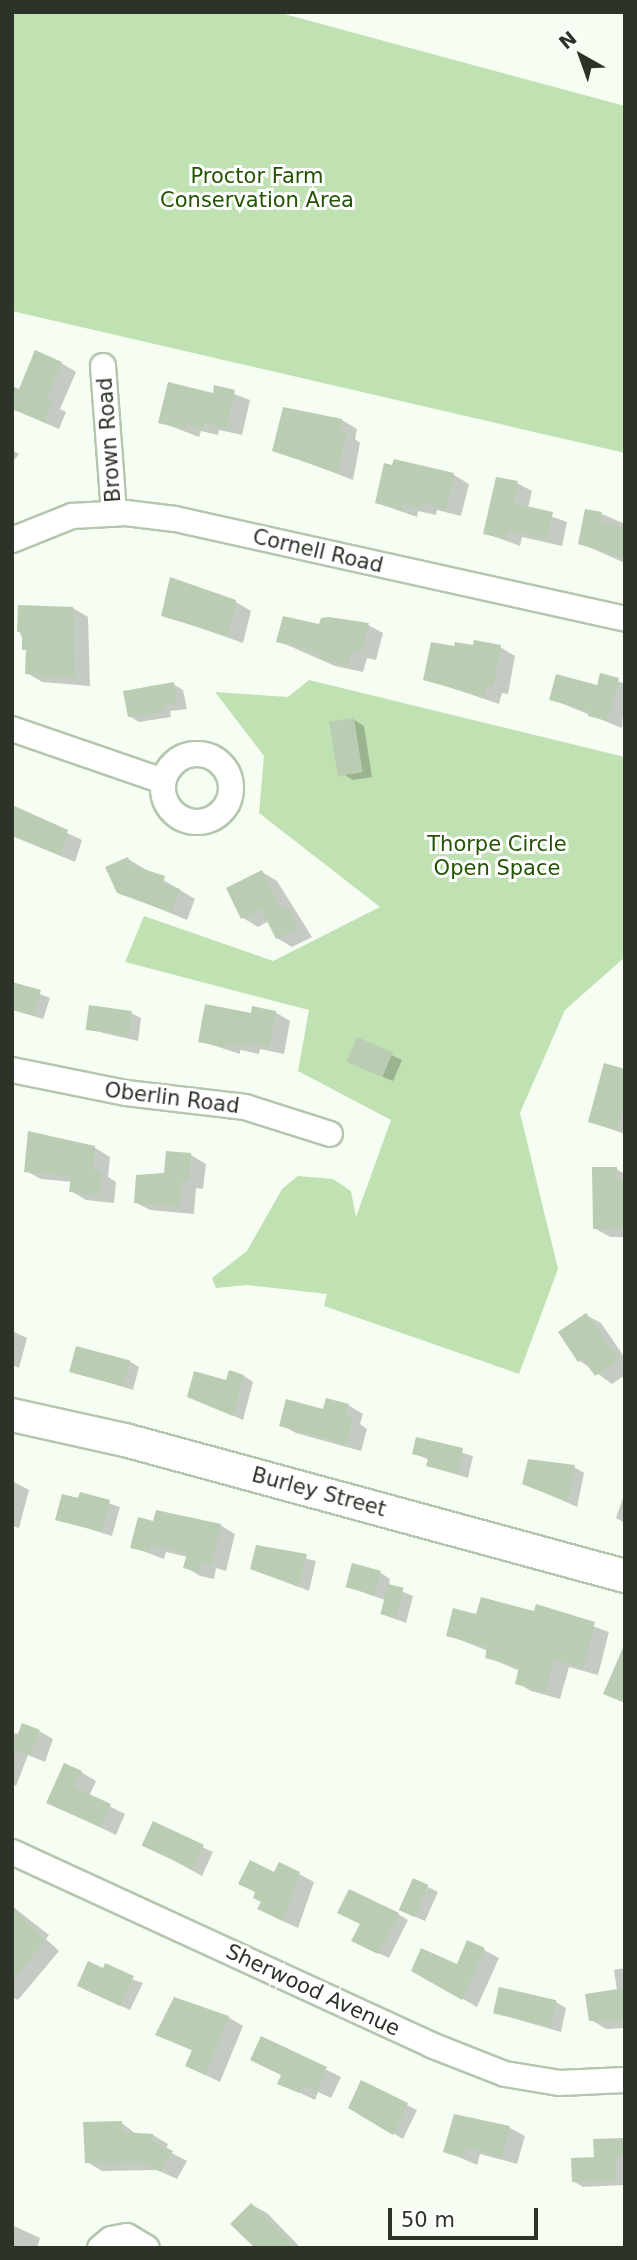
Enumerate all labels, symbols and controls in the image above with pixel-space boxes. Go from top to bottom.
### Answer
north arrow [546,21,616,91]
text: N [554,26,581,53]
park label: Proctor Farm Conservation Area [160,163,354,213]
street label: Brown Road [92,377,126,503]
street label: Cornell Road [250,524,386,578]
park label: Thorpe Circle Open Space [427,831,567,881]
street label: Oberlin Road [103,1077,241,1119]
street label: Burley Street [249,1462,389,1522]
street label: Sherwood Avenue [222,1939,404,2041]
scale bar [392,2194,542,2238]
text: 50 m [401,2208,455,2232]

